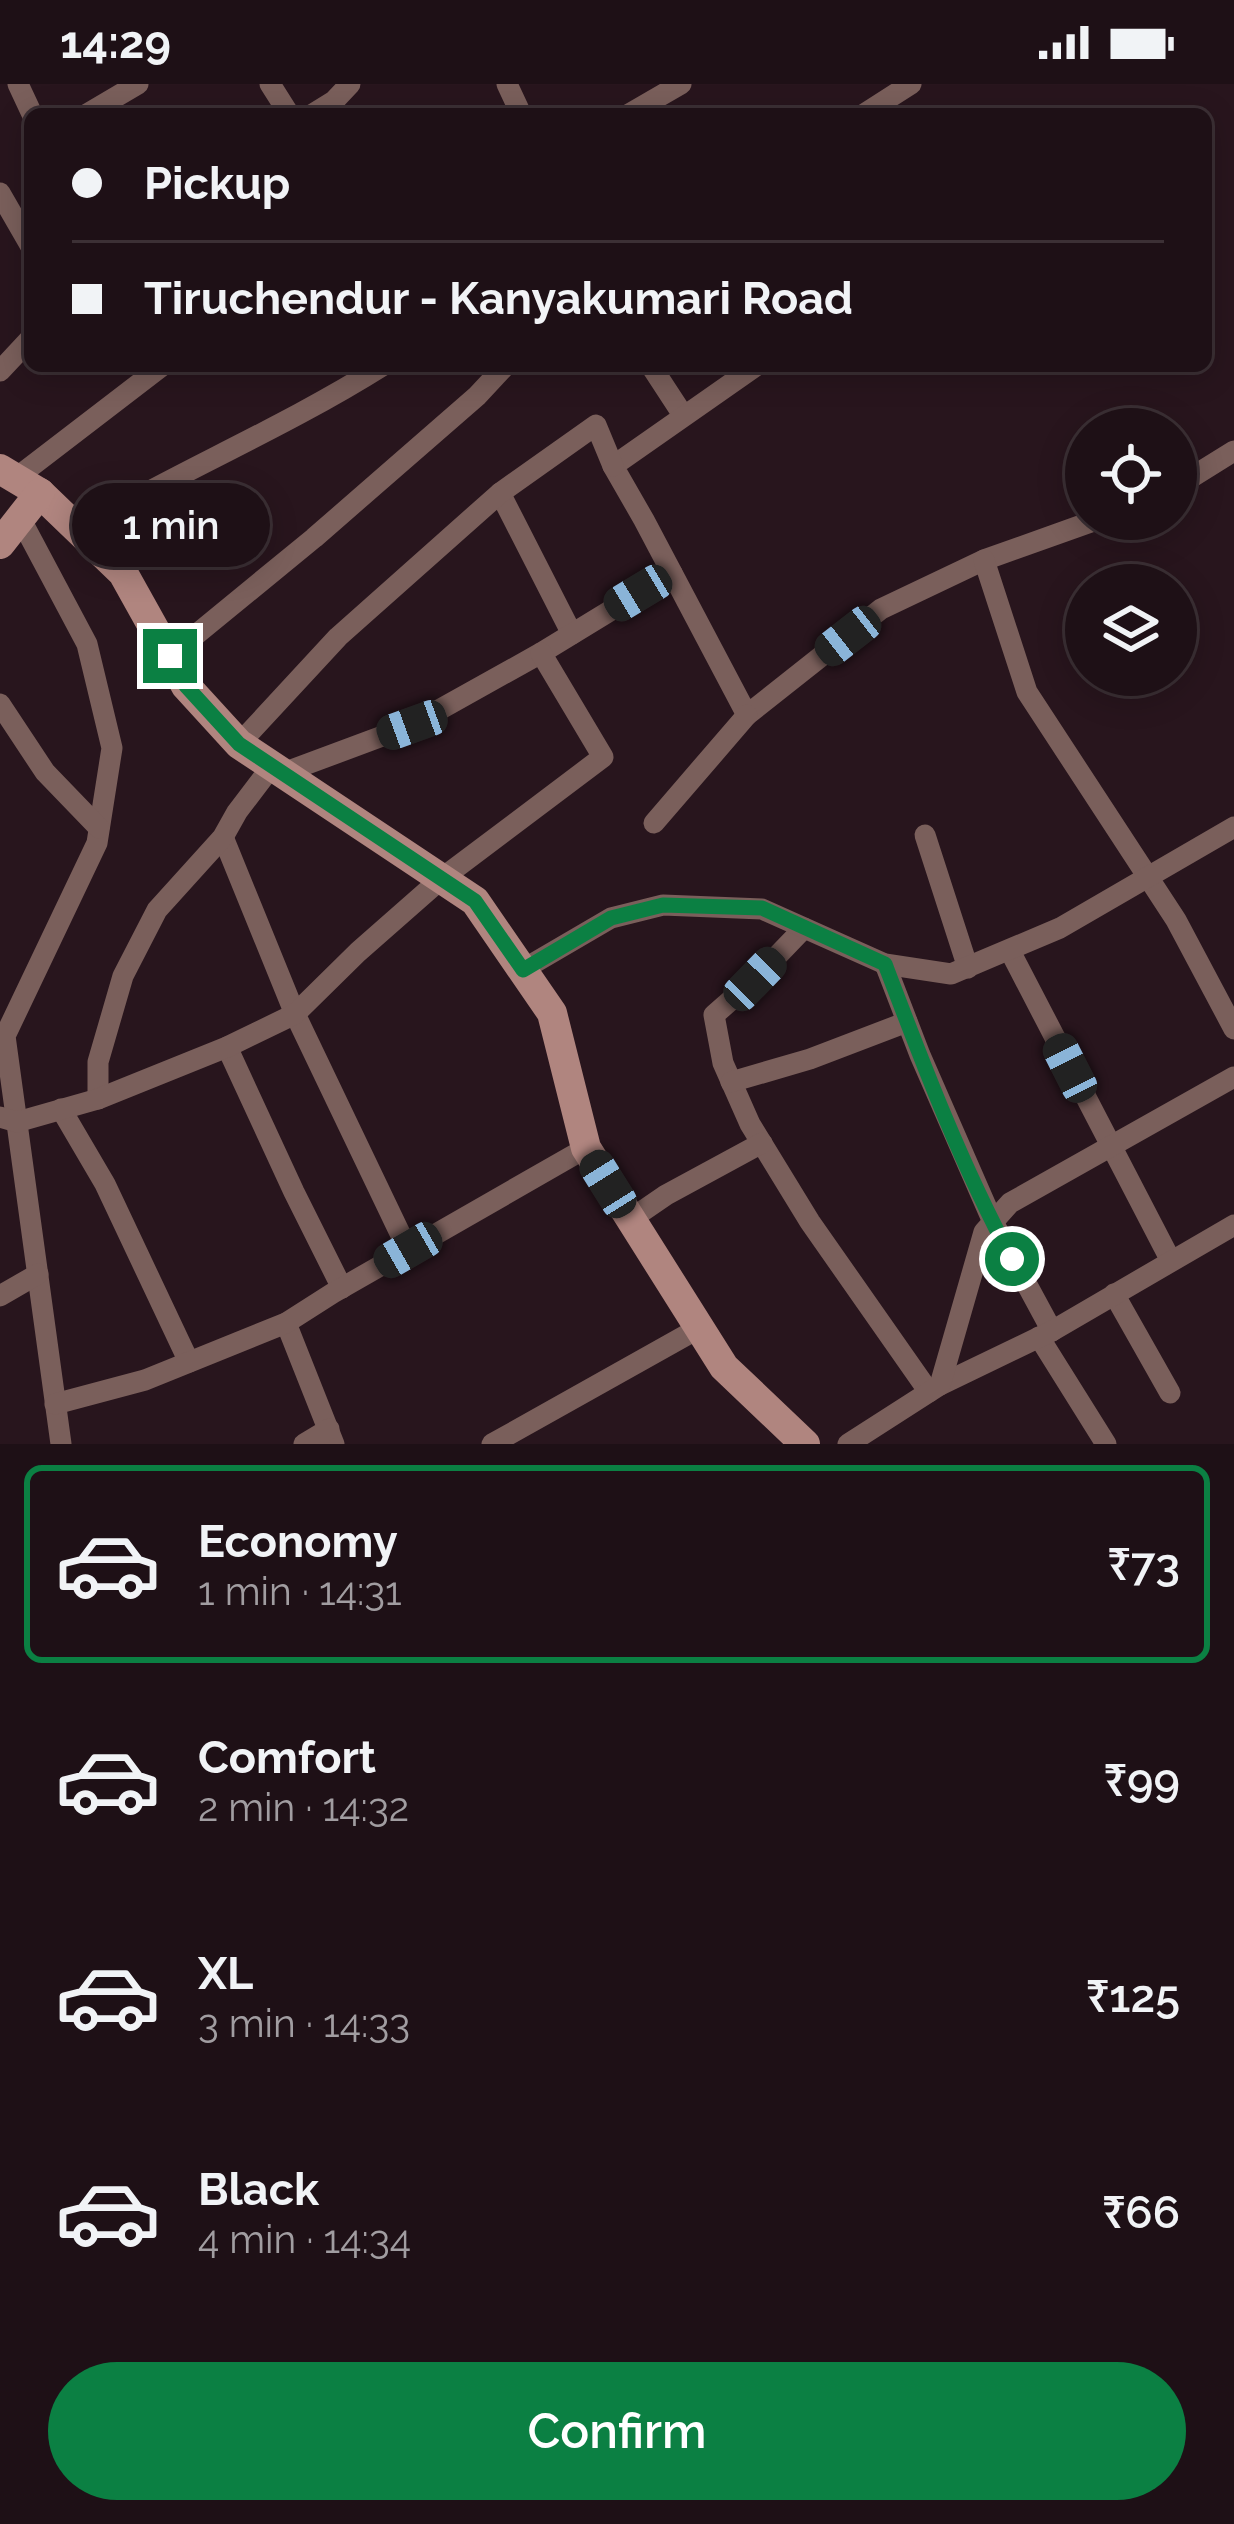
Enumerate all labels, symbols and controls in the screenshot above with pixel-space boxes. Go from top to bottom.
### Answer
text: 14:29 [60,16,171,69]
text: Pickup [144,157,290,210]
text: Tiruchendur - Kanyakumari Road [144,272,853,325]
map controls [1065,408,1197,696]
button: locate [1065,408,1197,540]
callout: 1 min [71,482,269,566]
text: 1 min [123,502,219,548]
car [598,559,678,627]
button: layers [1065,564,1197,696]
car [809,600,887,672]
route end [143,629,197,683]
car [372,696,452,754]
car [717,941,793,1017]
car [1038,1028,1102,1108]
car [574,1144,642,1224]
car [368,1216,448,1284]
route start [985,1232,1039,1286]
icon: car [54,1510,162,1618]
text: Economy [198,1515,398,1568]
text: ₹73 [1107,1538,1180,1591]
text: 1 min · 14:31 [198,1568,402,1614]
icon: car [54,1726,162,1834]
text: Comfort [198,1731,376,1784]
text: ₹99 [1104,1754,1180,1807]
text: 2 min · 14:32 [198,1784,409,1830]
icon: car [54,1942,162,2050]
text: XL [198,1947,253,2000]
text: ₹125 [1086,1970,1180,2023]
text: 3 min · 14:33 [198,2000,410,2046]
icon: car [54,2158,162,2266]
text: Black [198,2163,319,2216]
text: ₹66 [1102,2186,1180,2239]
text: 4 min · 14:34 [198,2216,411,2262]
button: Confirm [48,2362,1186,2500]

